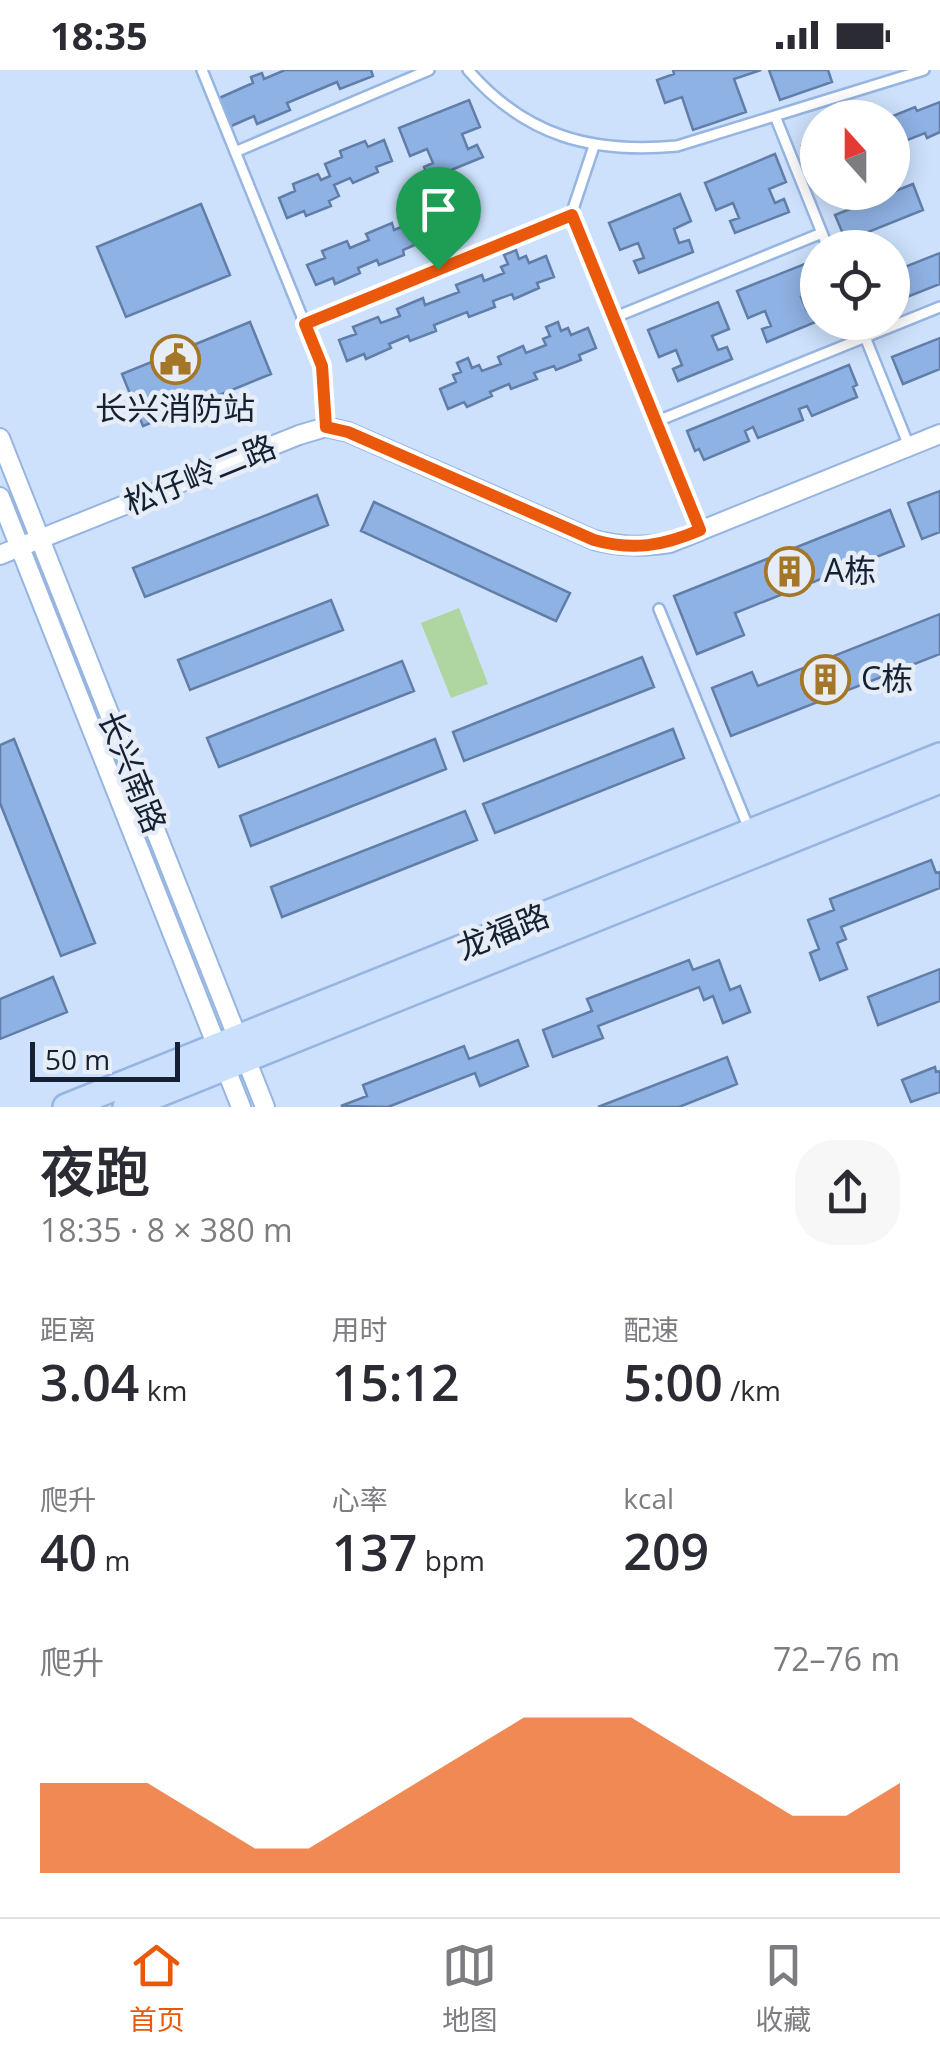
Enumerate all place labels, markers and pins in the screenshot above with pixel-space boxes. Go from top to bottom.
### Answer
pin [396,167,481,270]
public building icon: 长兴消防站 [149,333,201,385]
place label: 长兴消防站 [95,386,255,429]
building icon: A栋 [763,545,815,597]
place label: A栋 [824,548,876,591]
building icon: C栋 [800,653,852,705]
place label: C栋 [861,656,913,699]

